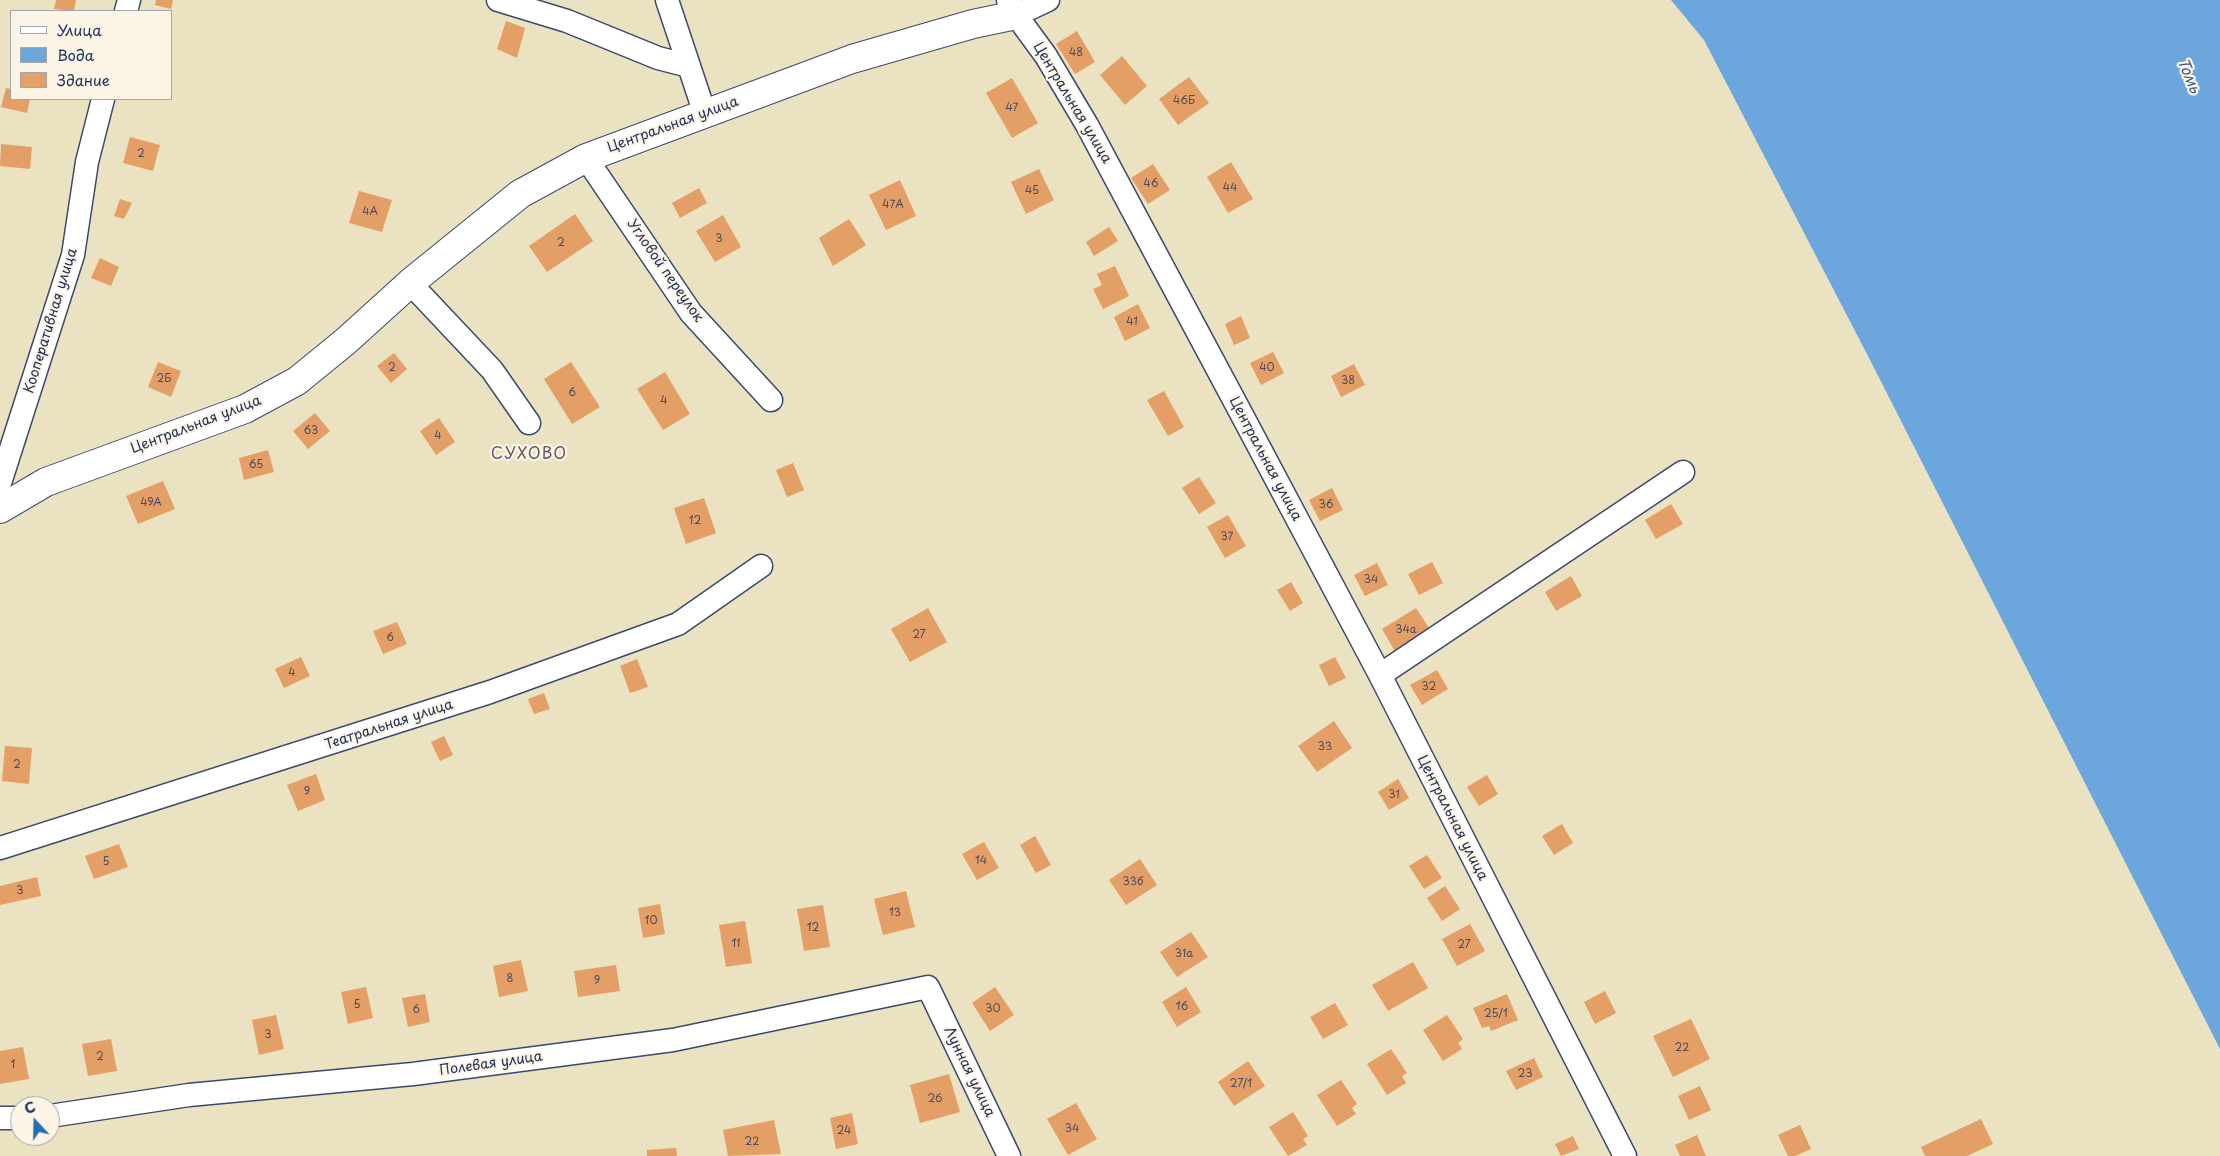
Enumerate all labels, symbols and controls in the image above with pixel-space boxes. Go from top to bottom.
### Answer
legend [10,10,172,100]
text: Улица [57,18,102,41]
street label: Центральная улица [1029,39,1115,167]
text: Вода [57,43,94,66]
house number: 48 [1069,46,1083,60]
water label: Томь [2173,56,2203,96]
text: Здание [57,68,110,91]
street label: Центральная улица [605,93,741,157]
house number: 46Б [1173,94,1195,108]
house number: 47 [1006,101,1018,115]
house number: 2 [137,147,145,161]
house number: 46 [1144,177,1158,191]
house number: 44 [1223,181,1237,195]
house number: 45 [1025,184,1039,198]
house number: 47А [882,198,904,212]
house number: 4А [362,205,378,219]
street label: Угловой переулок [623,216,707,326]
house number: 3 [715,232,723,246]
house number: 2 [557,236,565,250]
street label: Кооперативная улица [21,246,81,396]
house number: 41 [1126,315,1138,329]
house number: 2 [388,361,396,375]
house number: 40 [1259,361,1275,375]
house number: 2Б [157,372,171,386]
house number: 38 [1341,374,1355,388]
house number: 6 [568,386,576,400]
street label: Центральная улица [128,392,264,458]
house number: 4 [660,394,668,408]
street label: Центральная улица [1225,394,1305,524]
house number: 63 [304,424,318,438]
house number: 4 [434,429,442,443]
district label: СУХОВО [491,445,567,465]
house number: 65 [249,458,263,472]
house number: 49А [140,496,162,510]
house number: 36 [1319,498,1333,512]
house number: 12 [689,514,701,528]
house number: 37 [1221,530,1233,544]
house number: 34 [1364,573,1378,587]
house number: 34а [1395,623,1417,637]
house number: 27 [912,628,926,642]
house number: 6 [386,631,394,645]
house number: 4 [288,666,296,680]
house number: 32 [1422,680,1436,694]
street label: Театральная улица [323,696,455,754]
house number: 33 [1318,740,1332,754]
street label: Центральная улица [1413,753,1491,883]
house number: 2 [13,758,21,772]
house number: 9 [304,785,310,799]
house number: 31 [1388,788,1400,802]
house number: 14 [975,854,987,868]
house number: 5 [102,855,110,869]
house number: 33б [1123,875,1143,889]
house number: 3 [16,884,24,898]
house number: 13 [889,906,901,920]
house number: 10 [645,914,657,928]
house number: 12 [807,921,819,935]
house number: 11 [731,937,741,951]
house number: 27 [1457,938,1471,952]
house number: 31а [1175,947,1193,961]
house number: 8 [507,972,513,986]
house number: 9 [594,974,600,988]
house number: 5 [353,998,361,1012]
house number: 16 [1176,1000,1188,1014]
house number: 30 [985,1002,1001,1016]
house number: 6 [412,1003,420,1017]
house number: 25/1 [1484,1007,1508,1021]
street label: Лунная улица [940,1024,998,1120]
house number: 3 [264,1028,272,1042]
house number: 22 [1675,1041,1689,1055]
street label: Полевая улица [438,1048,544,1080]
house number: 2 [96,1050,104,1064]
house number: 1 [11,1058,15,1072]
house number: 23 [1518,1067,1532,1081]
house number: 27/1 [1230,1077,1252,1091]
house number: 26 [927,1092,943,1106]
north arrow [10,1096,60,1146]
text: С [21,1096,38,1119]
house number: 34 [1065,1122,1079,1136]
house number: 24 [837,1124,851,1138]
house number: 22 [745,1135,759,1149]

